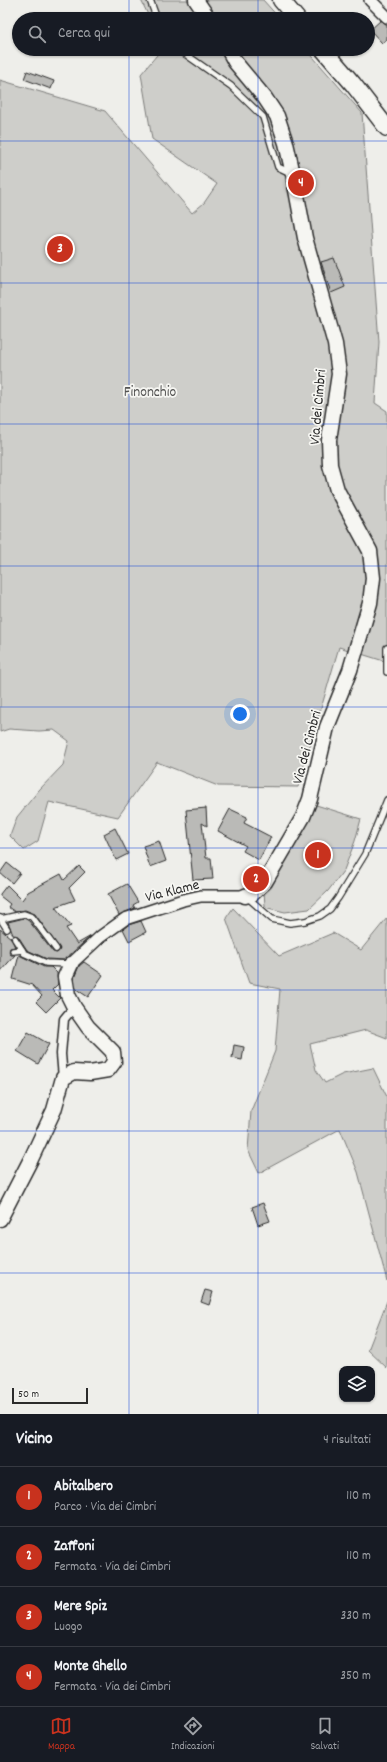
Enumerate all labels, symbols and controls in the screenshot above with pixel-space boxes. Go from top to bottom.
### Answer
search box [12,12,375,56]
icon: search [26,23,48,45]
text: Cerca qui [58,23,110,45]
pin: 4 [288,168,314,198]
pin: 3 [47,234,73,264]
street label: Via dei Cimbri [305,368,333,446]
park label: Finonchio [124,382,176,404]
your location [230,704,250,724]
street label: Via dei Cimbri [288,708,328,787]
pin: 1 [305,840,331,870]
pin: 2 [243,864,269,894]
street label: Via Klame [143,875,202,909]
map controls [339,1366,375,1402]
button: layers [339,1366,375,1402]
scale bar [12,1386,88,1405]
text: 50 m [18,1387,39,1403]
text: Vicino [16,1428,53,1452]
text: 4 risultati [323,1431,371,1450]
text: Abitalbero [54,1476,113,1498]
text: 1 [28,1487,30,1506]
text: 110 m [346,1487,371,1506]
text: Parco · Via dei Cimbri [54,1498,156,1517]
text: Zaffoni [54,1536,94,1558]
text: 2 [26,1547,32,1566]
text: 110 m [346,1547,371,1566]
text: Fermata · Via dei Cimbri [54,1558,171,1577]
text: Mere Spiz [54,1596,107,1618]
text: 3 [26,1607,32,1626]
text: 330 m [340,1607,371,1626]
text: Luogo [54,1618,82,1637]
text: Monte Ghello [54,1656,127,1678]
text: 4 [26,1667,32,1686]
text: 350 m [340,1667,371,1686]
text: Fermata · Via dei Cimbri [54,1678,171,1697]
tab: Mappa [48,1715,75,1755]
tab: Indicazioni [171,1715,214,1755]
tab: Salvati [311,1715,339,1755]

